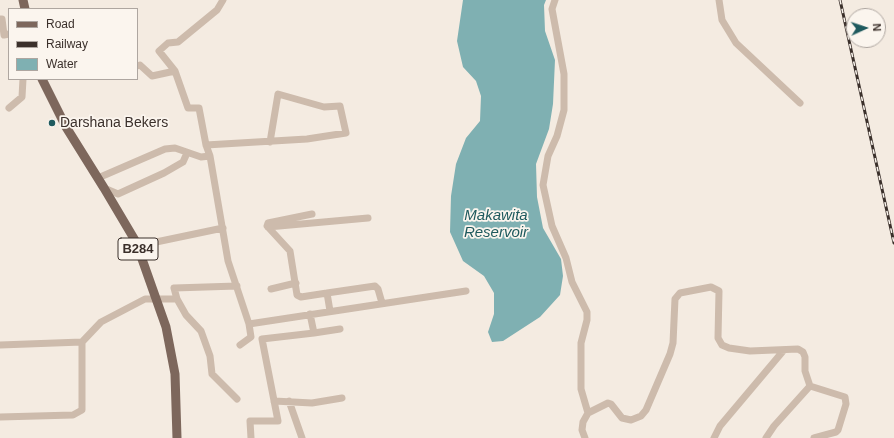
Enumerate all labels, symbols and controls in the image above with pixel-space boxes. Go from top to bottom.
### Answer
legend [8,8,138,80]
north arrow [846,8,886,48]
text: Road [46,17,75,31]
text: N [871,23,883,32]
text: Railway [46,37,88,51]
text: Water [46,57,78,71]
place label: Darshana Bekers [60,115,168,131]
marker: Darshana Bekers [47,118,57,128]
water label: Makawita Reservoir [464,207,528,242]
road number: B284 [118,238,158,260]

